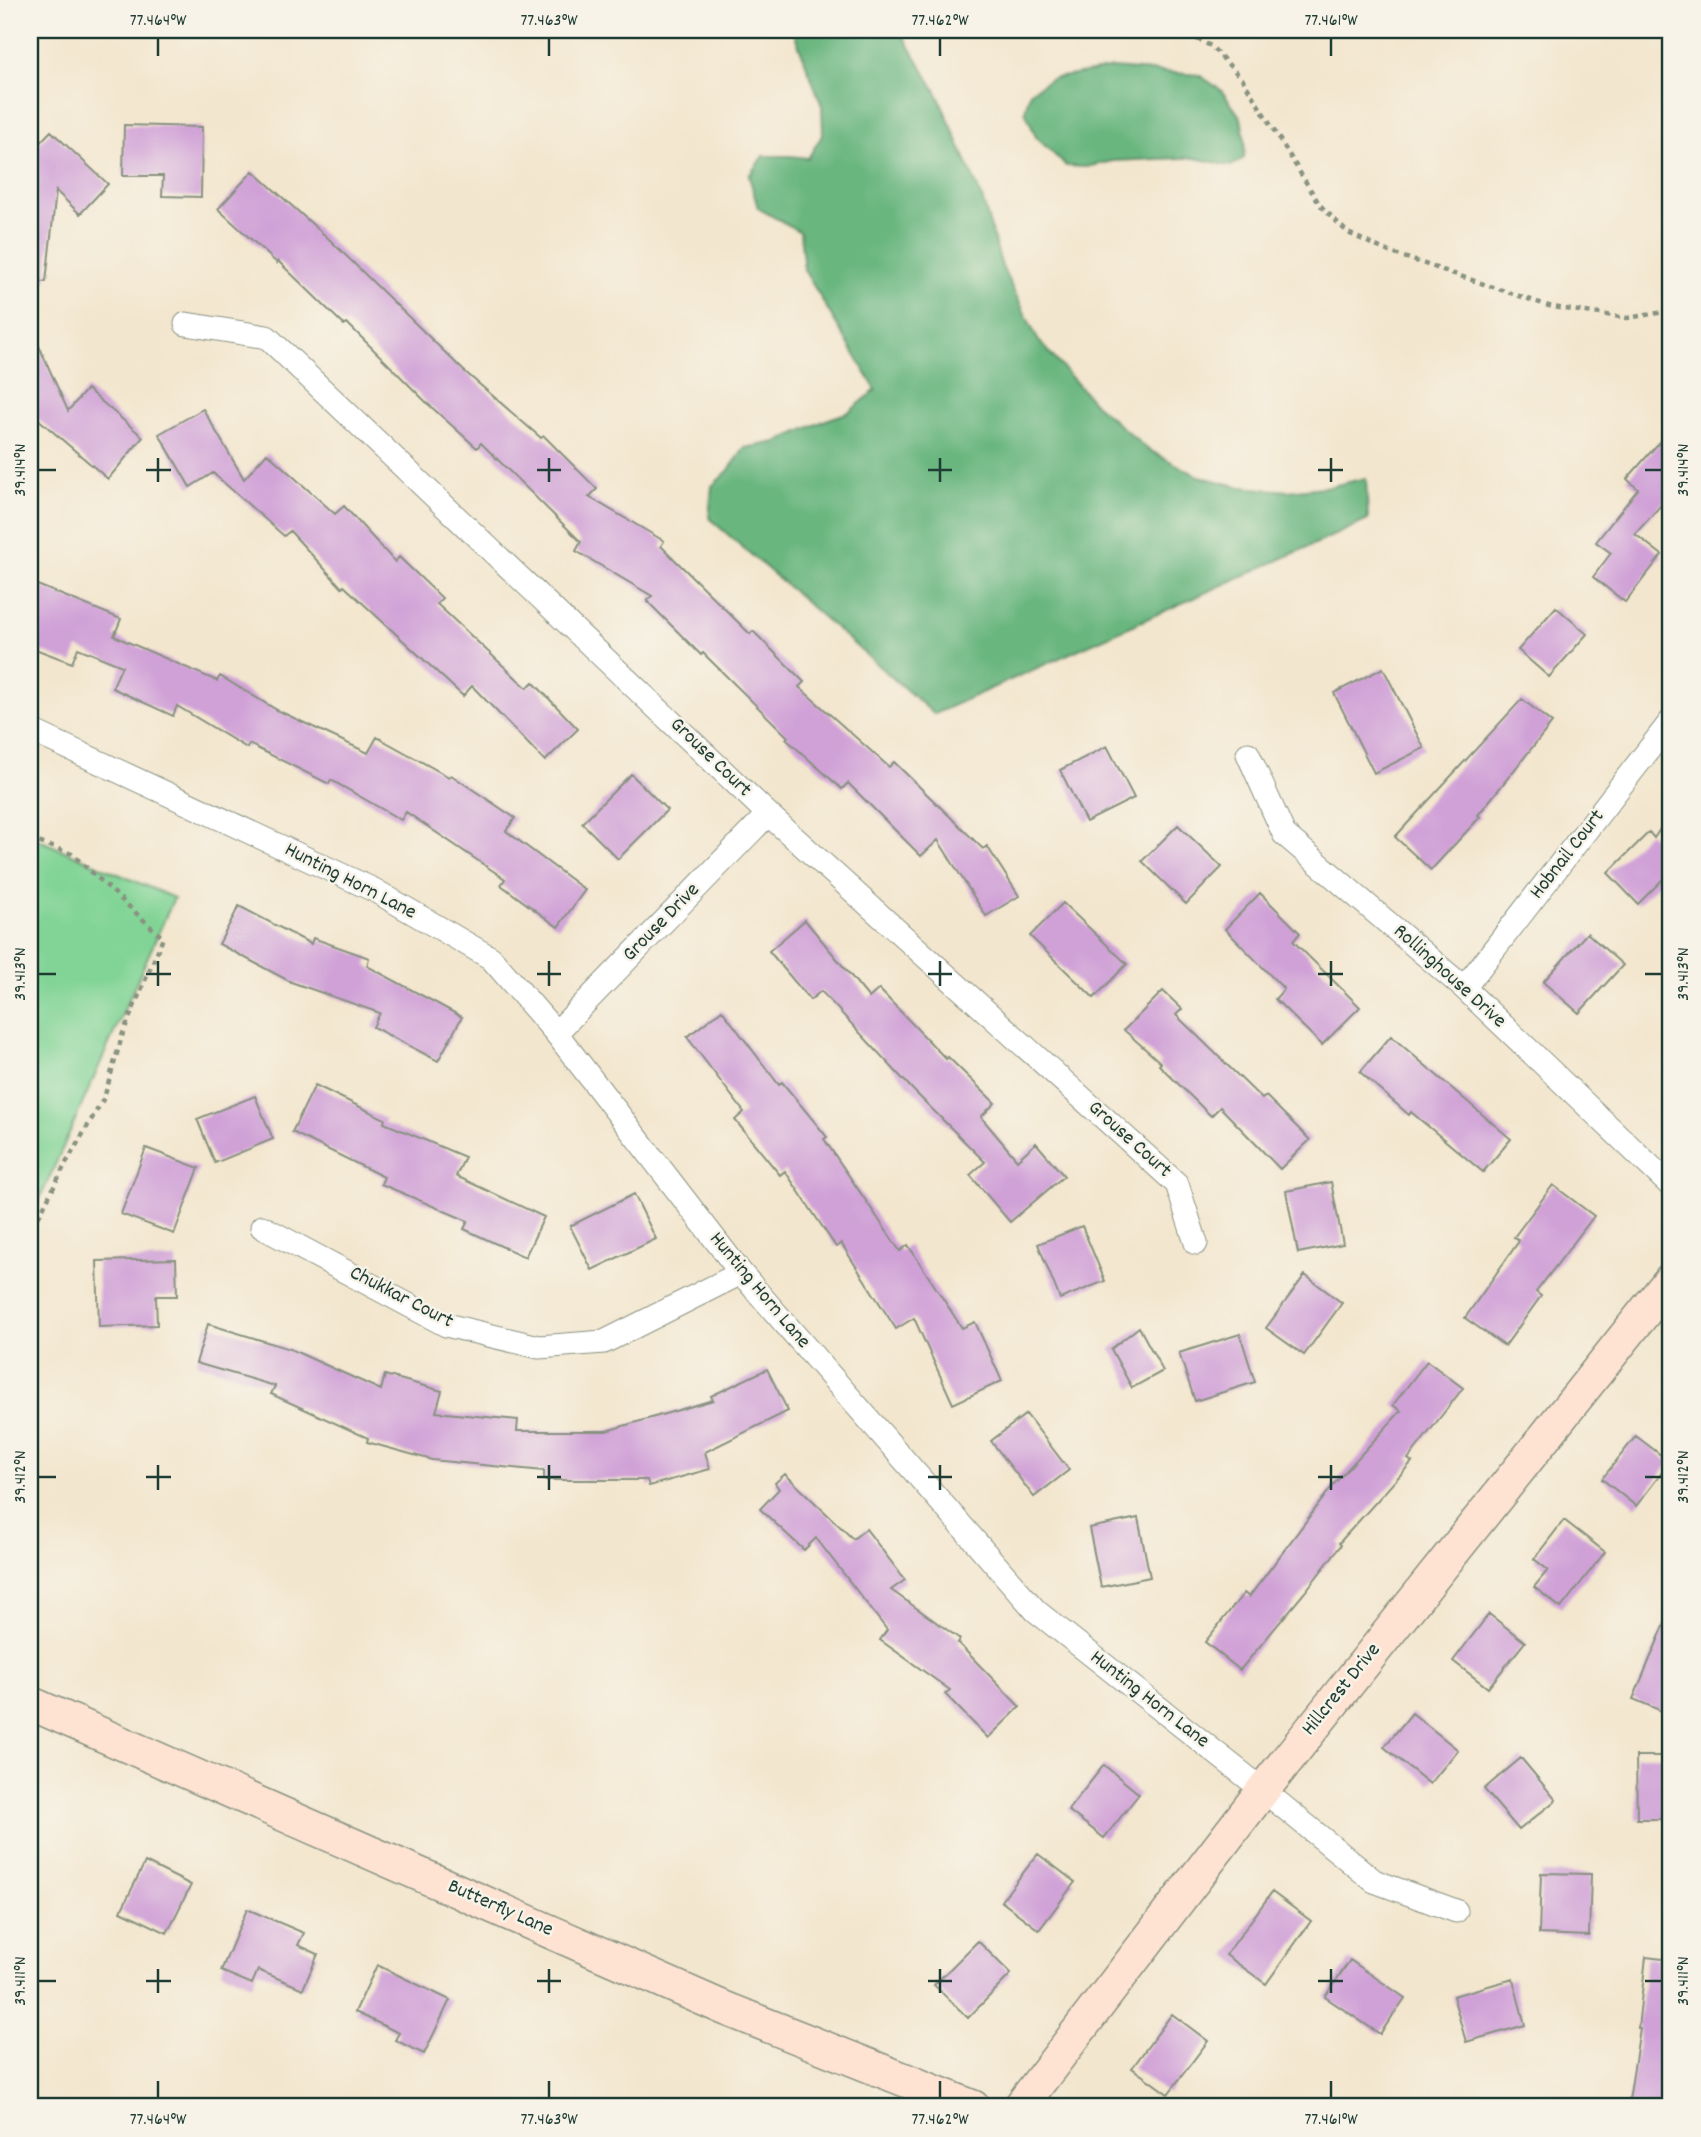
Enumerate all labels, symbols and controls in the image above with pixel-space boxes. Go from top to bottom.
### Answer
text: 77.464°W [130,9,187,34]
text: 77.463°W [520,9,578,34]
text: 77.462°W [911,9,969,34]
text: 77.461°W [1304,9,1358,34]
text: 39.414°N [9,444,34,496]
text: 39.414°N [1672,444,1697,496]
street label: Grouse Court [662,711,758,805]
street label: Hobnail Court [1523,804,1613,906]
street label: Hunting Horn Lane [279,836,421,928]
street label: Grouse Drive [616,877,708,969]
street label: Rollinghouse Drive [1386,918,1512,1036]
text: 39.413°N [9,947,34,1001]
text: 39.413°N [1672,947,1697,1001]
street label: Grouse Court [1080,1094,1178,1186]
street label: Hunting Horn Lane [701,1226,817,1356]
street label: Chukkar Court [344,1259,458,1337]
text: 39.412°N [9,1450,34,1504]
text: 39.412°N [1672,1450,1697,1504]
street label: Hillcrest Drive [1295,1637,1389,1743]
street label: Hunting Horn Lane [1083,1644,1215,1756]
street label: Butterfly Lane [442,1872,558,1946]
text: 39.411°N [9,1956,34,2006]
text: 39.411°N [1672,1956,1697,2006]
text: 77.464°W [130,2108,187,2133]
text: 77.463°W [520,2108,578,2133]
text: 77.462°W [911,2108,969,2133]
text: 77.461°W [1304,2108,1358,2133]

